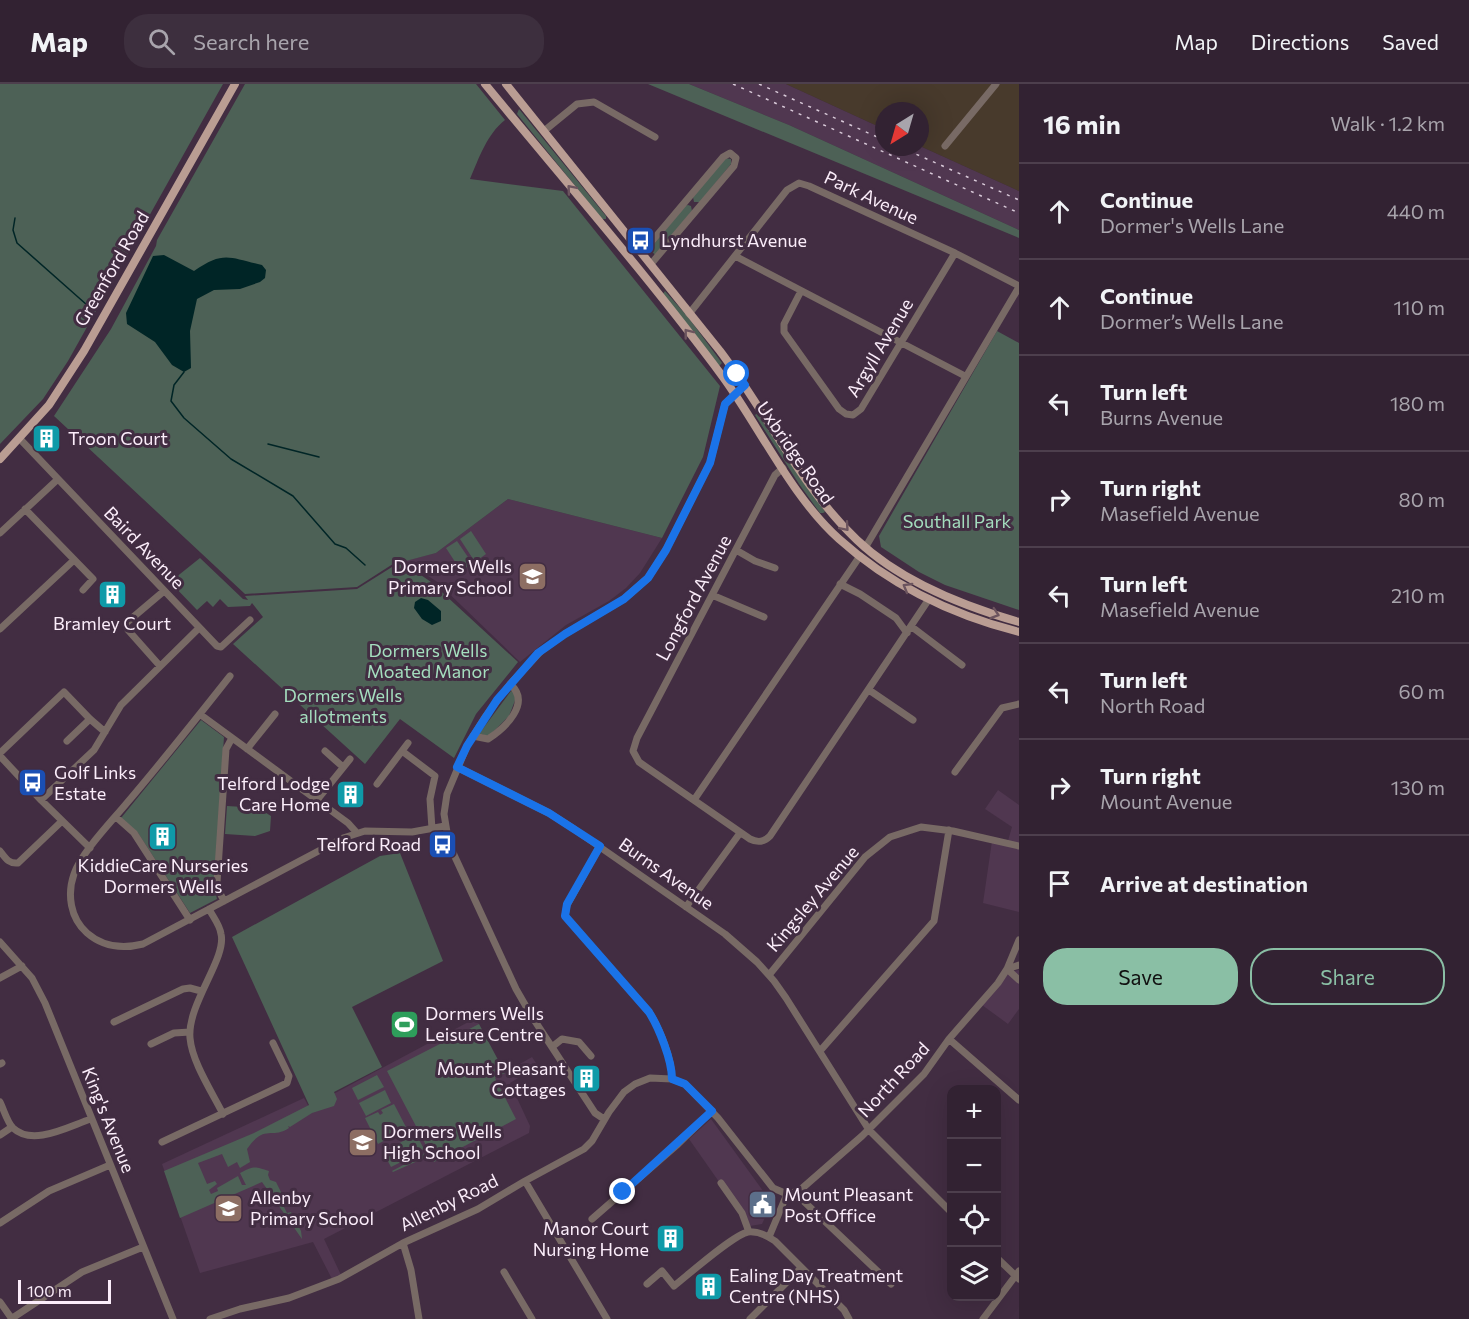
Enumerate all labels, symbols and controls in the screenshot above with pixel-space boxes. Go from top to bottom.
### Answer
search box [124,14,544,68]
text: Map [30,24,88,58]
icon: search [145,25,178,58]
text: Search here [193,28,309,55]
text: Map [1175,29,1218,54]
text: Directions [1251,29,1349,54]
text: Saved [1382,29,1439,54]
north arrow [875,102,929,156]
text: 16 min [1043,108,1121,139]
text: Walk · 1.2 km [1330,111,1445,135]
street label: Park Avenue [821,166,922,228]
one-way arrow [568,185,579,196]
text: Continue [1100,186,1193,213]
icon: ahead [1043,195,1076,228]
text: 440 m [1387,199,1445,223]
street label: Greenford Road [69,207,153,330]
text: Dormer's Wells Lane [1100,213,1284,237]
bus stop icon: Lyndhurst Avenue [624,225,656,257]
place label: Lyndhurst Avenue [661,229,807,251]
text: Continue [1100,282,1193,309]
icon: ahead [1043,291,1076,324]
street label: Argyll Avenue [841,294,917,401]
text: 110 m [1394,295,1445,319]
text: Dormer’s Wells Lane [1100,309,1284,333]
one-way arrow [684,328,695,339]
route start [723,360,749,386]
text: Turn left [1100,378,1187,405]
icon: left [1043,387,1076,420]
text: 180 m [1390,391,1445,415]
street label: Uxbridge Road [752,397,839,508]
text: Burns Avenue [1100,405,1223,429]
building icon: Troon Court [31,423,63,455]
place label: Troon Court [68,427,168,449]
text: Turn right [1100,474,1201,501]
icon: right [1043,483,1076,516]
text: 80 m [1399,487,1445,511]
street label: Baird Avenue [100,501,190,593]
text: Masefield Avenue [1100,501,1260,525]
park label: Southall Park [903,510,1012,532]
one-way arrow [838,520,849,531]
street label: Longford Avenue [651,531,736,664]
place label: Dormers Wells Primary School [388,555,512,598]
school or university icon: Dormers Wells Primary School [517,561,549,593]
text: Turn left [1100,570,1187,597]
building icon: Bramley Court [96,579,128,611]
icon: left [1043,579,1076,612]
one-way arrow [902,583,913,594]
text: 210 m [1391,583,1445,607]
text: Masefield Avenue [1100,597,1260,621]
one-way arrow [989,607,1000,620]
place label: Bramley Court [53,612,171,634]
park label: Dormers Wells Moated Manor [367,639,489,682]
text: Turn left [1100,666,1187,693]
icon: left [1043,675,1076,708]
text: 60 m [1399,679,1445,703]
park label: Dormers Wells allotments [284,684,402,727]
text: North Road [1100,693,1205,717]
place label: Golf Links Estate [54,761,136,804]
text: Turn right [1100,762,1201,789]
bus stop icon: Golf Links Estate [17,767,49,799]
icon: right [1043,771,1076,804]
place label: Telford Lodge Care Home [217,772,330,815]
text: 130 m [1391,775,1445,799]
building icon: Telford Lodge Care Home [335,778,367,810]
text: Mount Avenue [1100,789,1232,813]
building icon: KiddieCare Nurseries Dormers Wells [147,821,179,853]
bus stop icon: Telford Road [426,829,458,861]
street label: Burns Avenue [615,832,718,914]
place label: Telford Road [317,833,421,855]
street label: Kingsley Avenue [762,841,863,956]
place label: KiddieCare Nurseries Dormers Wells [78,854,248,897]
icon: arrive [1043,867,1076,900]
text: Arrive at destination [1100,870,1308,897]
button: Save [1043,948,1238,1005]
button: Share [1250,948,1445,1005]
place label: Dormers Wells Leisure Centre [425,1002,544,1045]
sports icon: Dormers Wells Leisure Centre [388,1008,420,1040]
street label: North Road [853,1037,934,1121]
place label: Mount Pleasant Cottages [437,1057,566,1100]
building icon: Mount Pleasant Cottages [571,1063,603,1095]
street label: King's Avenue [78,1064,140,1176]
map controls [947,1085,1001,1301]
button: + [947,1085,1001,1139]
place label: Dormers Wells High School [383,1120,502,1163]
school or university icon: Dormers Wells High School [346,1126,378,1158]
button: − [947,1139,1001,1193]
street label: Allenby Road [396,1169,501,1235]
route end [609,1178,635,1204]
place label: Mount Pleasant Post Office [784,1183,913,1226]
place label: Allenby Primary School [250,1186,374,1229]
public building icon: Mount Pleasant Post Office [747,1189,779,1221]
school or university icon: Allenby Primary School [213,1192,245,1224]
button: locate [947,1193,1001,1247]
place label: Manor Court Nursing Home [533,1217,649,1260]
building icon: Manor Court Nursing Home [654,1223,686,1255]
button: layers [947,1247,1001,1301]
place label: Ealing Day Treatment Centre (NHS) [729,1264,903,1307]
building icon: Ealing Day Treatment Centre (NHS) [692,1270,724,1302]
scale bar [18,1277,111,1304]
text: 100 m [27,1281,72,1300]

